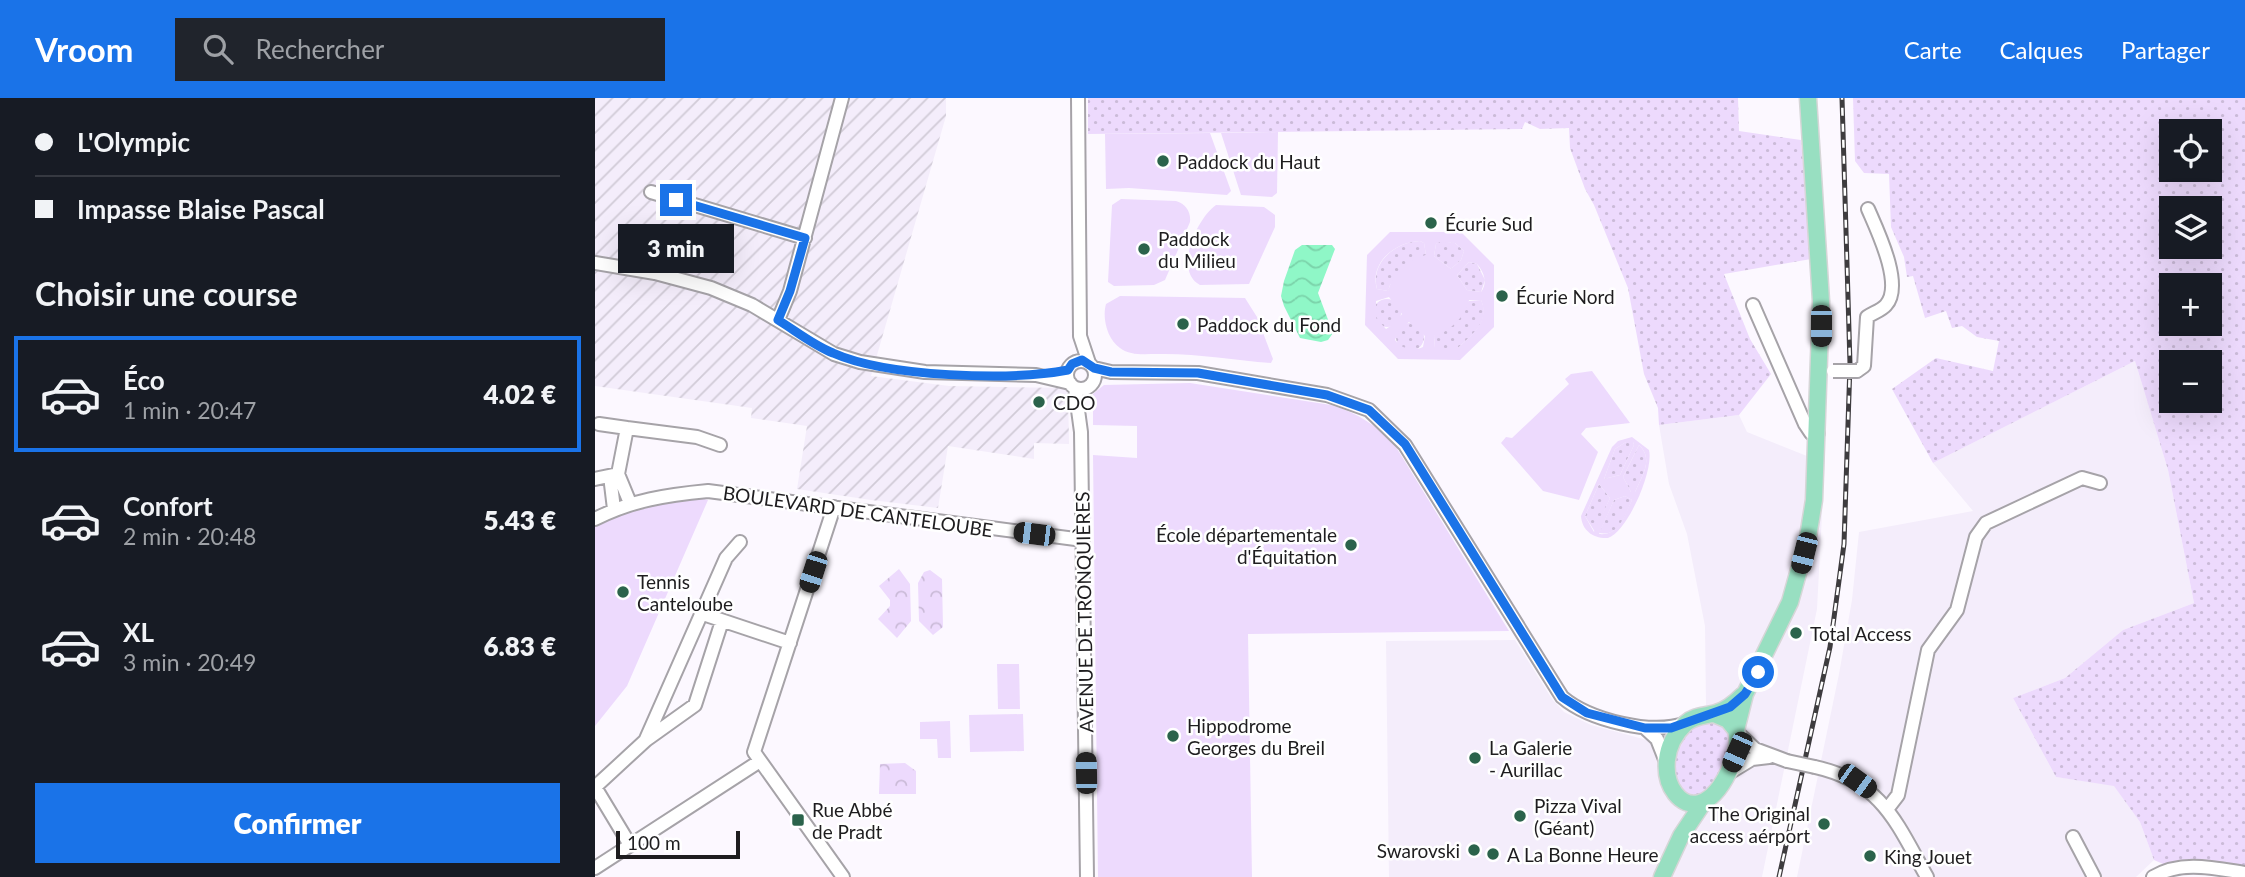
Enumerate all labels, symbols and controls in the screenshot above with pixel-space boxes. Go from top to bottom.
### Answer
search box [175,18,665,81]
text: Vroom [35,29,133,69]
icon: search [199,30,237,68]
text: Rechercher [255,33,384,65]
text: Carte [1904,35,1962,64]
text: Calques [2000,35,2083,64]
text: Partager [2121,35,2210,64]
map controls [2159,119,2222,413]
button: locate [2159,119,2222,182]
text: L'Olympic [77,126,190,158]
place label: Paddock du Haut [1177,150,1321,173]
marker: Paddock du Haut [1155,153,1171,169]
route end [660,184,692,216]
text: Impasse Blaise Pascal [77,193,325,225]
button: layers [2159,196,2222,259]
place label: Écurie Sud [1445,212,1533,235]
marker: Écurie Sud [1423,215,1439,231]
callout: 3 min [618,224,734,274]
place label: Paddock du Milieu [1158,227,1236,272]
text: 3 min [647,234,705,262]
marker: Paddock du Milieu [1136,241,1152,257]
button: + [2159,273,2222,336]
text: Choisir une course [35,274,298,313]
place label: Écurie Nord [1516,285,1615,308]
marker: Écurie Nord [1494,288,1510,304]
car [1811,305,1832,347]
place label: Paddock du Fond [1197,313,1341,336]
marker: Paddock du Fond [1175,316,1191,332]
button: − [2159,350,2222,413]
icon: car [39,363,102,426]
text: Éco [123,364,165,396]
text: 4.02 € [483,378,556,410]
place label: CDO [1053,391,1095,414]
marker: CDO [1031,394,1047,410]
text: 1 min · 20:47 [123,396,256,424]
street label: BOULEVARD DE CANTELOUBE [722,481,994,541]
icon: car [39,489,102,552]
text: Confort [123,490,213,522]
street label: AVENUE DE TRONQUIÈRES [1070,491,1098,733]
text: 5.43 € [483,504,556,536]
car [1012,521,1057,547]
text: 2 min · 20:48 [123,522,256,550]
place label: École départementale d'Équitation [1156,523,1337,568]
car [1789,530,1820,576]
marker: École départementale d'Équitation [1343,537,1359,553]
car [797,549,830,595]
place label: Tennis Canteloube [637,570,733,615]
marker: Tennis Canteloube [615,584,631,600]
icon: car [39,615,102,678]
text: XL [123,616,154,648]
place label: Total Access [1810,622,1911,645]
marker: Total Access [1788,625,1804,641]
text: 6.83 € [483,630,556,662]
text: 3 min · 20:49 [123,648,256,676]
route start [1742,656,1774,688]
place label: Hippodrome Georges du Breil [1187,714,1325,759]
marker: Hippodrome Georges du Breil [1165,728,1181,744]
car [1719,729,1756,775]
place label: La Galerie - Aurillac [1489,736,1572,781]
marker: La Galerie - Aurillac [1467,750,1483,766]
car [1076,752,1097,794]
car [1834,760,1881,802]
button: Confirmer [35,783,560,863]
place label: Pizza Vival (Géant) [1534,794,1622,839]
place label: Rue Abbé de Pradt [812,798,893,843]
place label: The Original access aérport [1690,802,1810,847]
marker: Pizza Vival (Géant) [1512,808,1528,824]
marker: Rue Abbé de Pradt [790,812,806,828]
marker: The Original access aérport [1816,816,1832,832]
scale bar [616,828,740,860]
text: 100 m [627,831,681,854]
place label: Swarovski [1377,839,1460,862]
marker: Swarovski [1466,842,1482,858]
place label: A La Bonne Heure [1507,843,1659,866]
place label: King Jouet [1884,845,1972,868]
marker: A La Bonne Heure [1485,846,1501,862]
marker: King Jouet [1862,848,1878,864]

